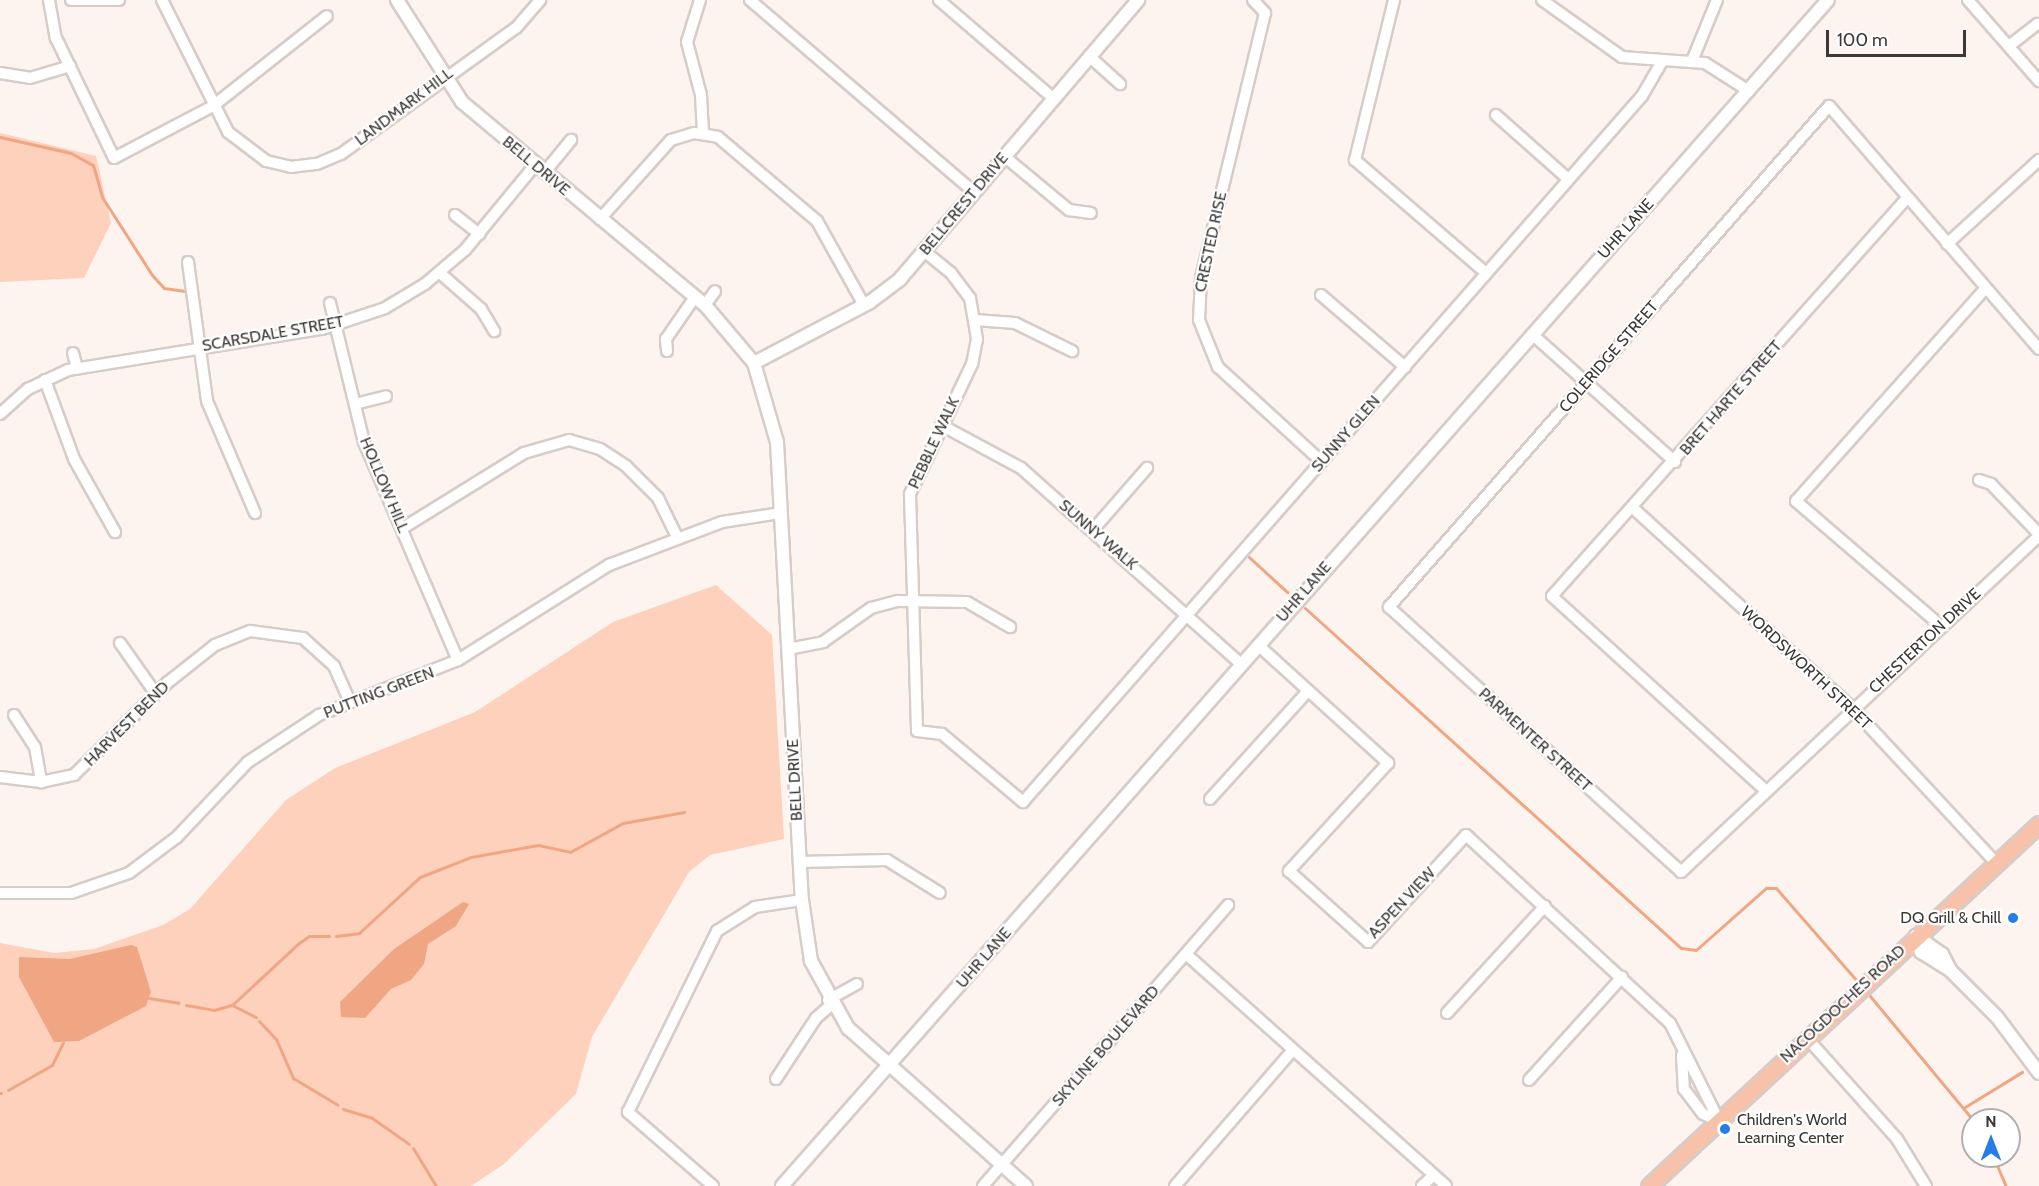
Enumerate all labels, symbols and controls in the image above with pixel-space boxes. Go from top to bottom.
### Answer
scale bar [1829,18,1968,56]
text: 100 m [1837,29,1888,51]
street label: LANDMARK HILL [351,64,457,150]
street label: BELL DRIVE [498,132,574,200]
street label: BELLCREST DRIVE [916,149,1012,259]
street label: CRESTED RISE [1191,190,1231,294]
street label: UHR LANE [1594,195,1658,263]
street label: COLERIDGE STREET [1555,297,1663,417]
street label: SCARSDALE STREET [201,312,345,356]
street label: BRET HARTE STREET [1676,337,1786,459]
street label: SUNNY GLEN [1308,392,1384,476]
street label: PEBBLE WALK [904,394,964,492]
street label: HOLLOW HILL [355,434,413,536]
street label: SUNNY WALK [1055,496,1141,574]
street label: UHR LANE [1272,558,1336,626]
street label: CHESTERTON DRIVE [1865,584,1985,698]
street label: WORDSWORTH STREET [1737,602,1875,734]
street label: PUTTING GREEN [321,663,437,723]
street label: HARVEST BEND [81,678,173,770]
street label: PARMENTER STREET [1475,684,1595,796]
street label: BELL DRIVE [783,739,807,821]
street label: ASPEN VIEW [1364,864,1440,942]
place label: DQ Grill & Chill [1900,908,2001,928]
marker: DQ Grill & Chill [2006,911,2020,925]
street label: UHR LANE [952,924,1016,992]
street label: NACOGDOCHES ROAD [1777,941,1909,1067]
street label: SKYLINE BOULEVARD [1048,982,1164,1110]
north arrow [1961,1108,2021,1168]
place label: Children's World Learning Center [1737,1110,1847,1148]
text: N [1985,1112,1997,1131]
marker: Children's World Learning Center [1718,1122,1732,1136]

